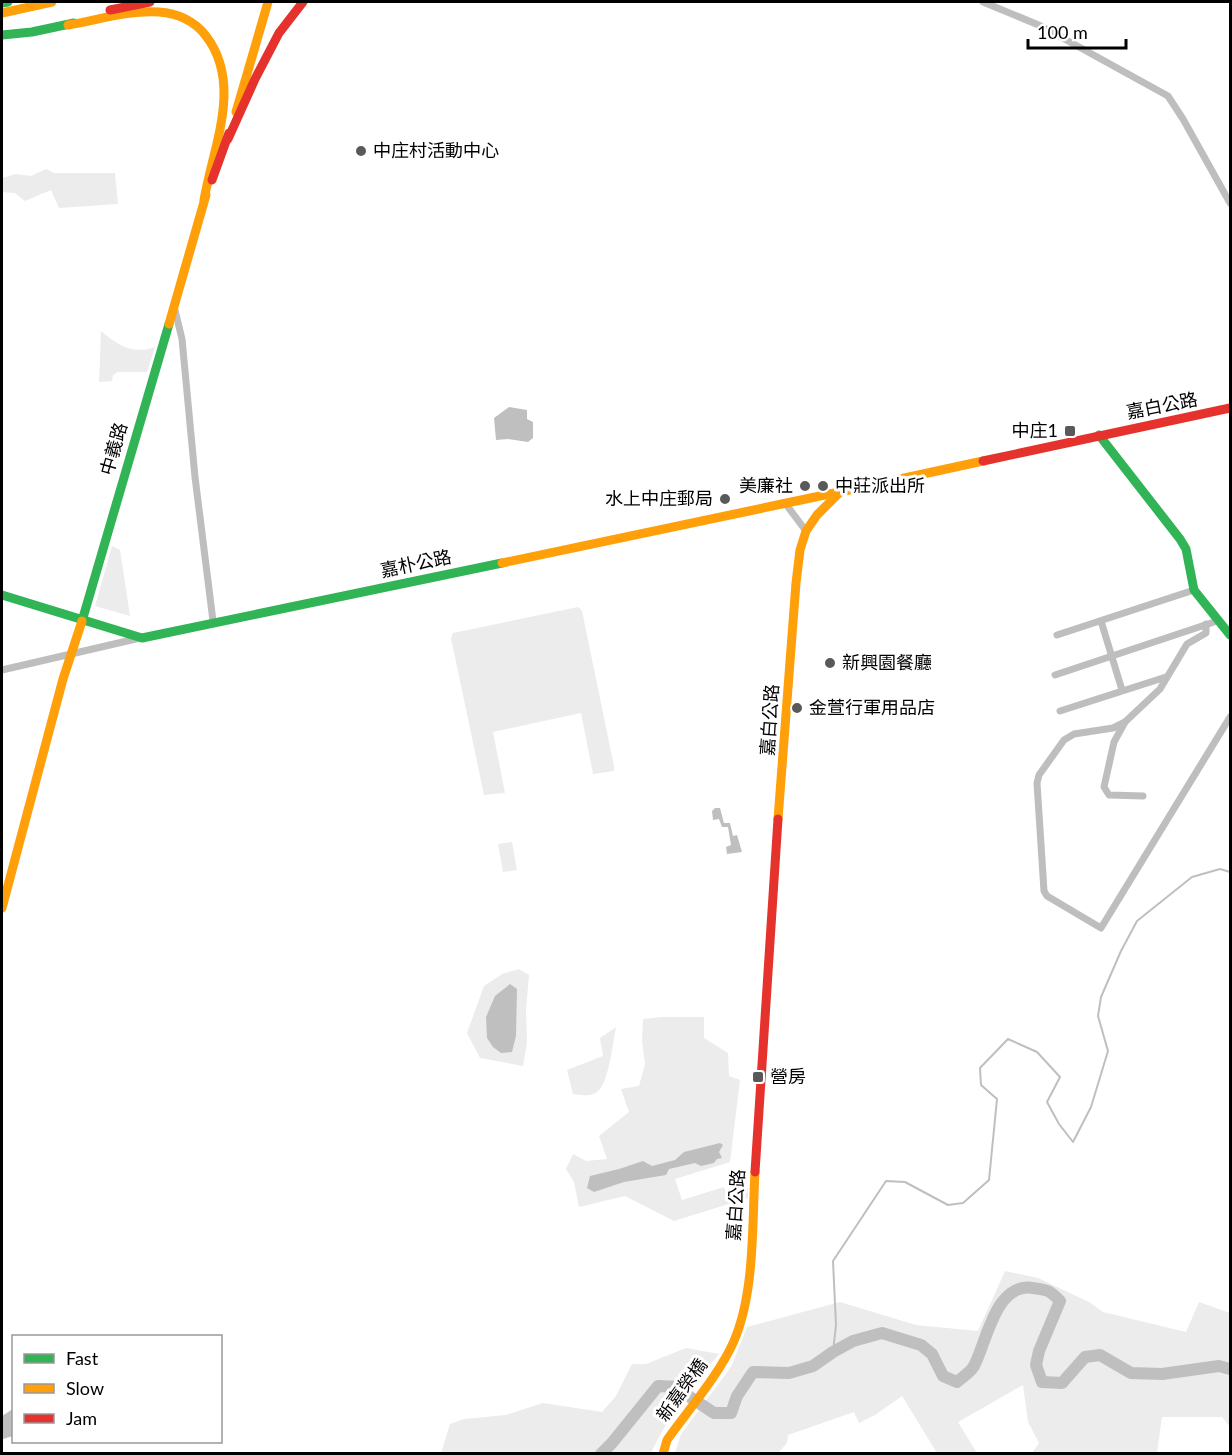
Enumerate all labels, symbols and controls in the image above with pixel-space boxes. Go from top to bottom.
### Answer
scale bar [1028,12,1126,50]
text: 100 m [1037,21,1088,43]
place label: 中庄村活動中心 [373,139,499,161]
marker: 中庄村活動中心 [354,144,368,158]
street label: 嘉白公路 [1124,387,1199,423]
place label: 中庄1 [1012,419,1058,441]
street label: 中義路 [95,420,131,478]
marker: 中庄1 [1063,424,1077,438]
place label: 美廉社 [739,474,793,496]
place label: 中莊派出所 [835,474,925,496]
marker: 美廉社 [798,479,812,493]
marker: 中莊派出所 [816,479,830,493]
place label: 水上中庄郵局 [605,487,713,509]
marker: 水上中庄郵局 [718,492,732,506]
street label: 嘉朴公路 [378,545,453,581]
place label: 新興園餐廳 [842,651,932,673]
marker: 新興園餐廳 [823,656,837,670]
street label: 嘉白公路 [756,683,782,757]
place label: 金萱行軍用品店 [809,696,935,718]
marker: 金萱行軍用品店 [790,701,804,715]
place label: 營房 [770,1065,806,1087]
marker: 營房 [751,1070,765,1084]
street label: 嘉白公路 [722,1168,748,1242]
legend [12,1335,222,1443]
text: Fast [66,1347,99,1369]
street label: 新嘉榮橋 [651,1354,711,1425]
text: Slow [66,1377,104,1399]
text: Jam [66,1407,97,1429]

